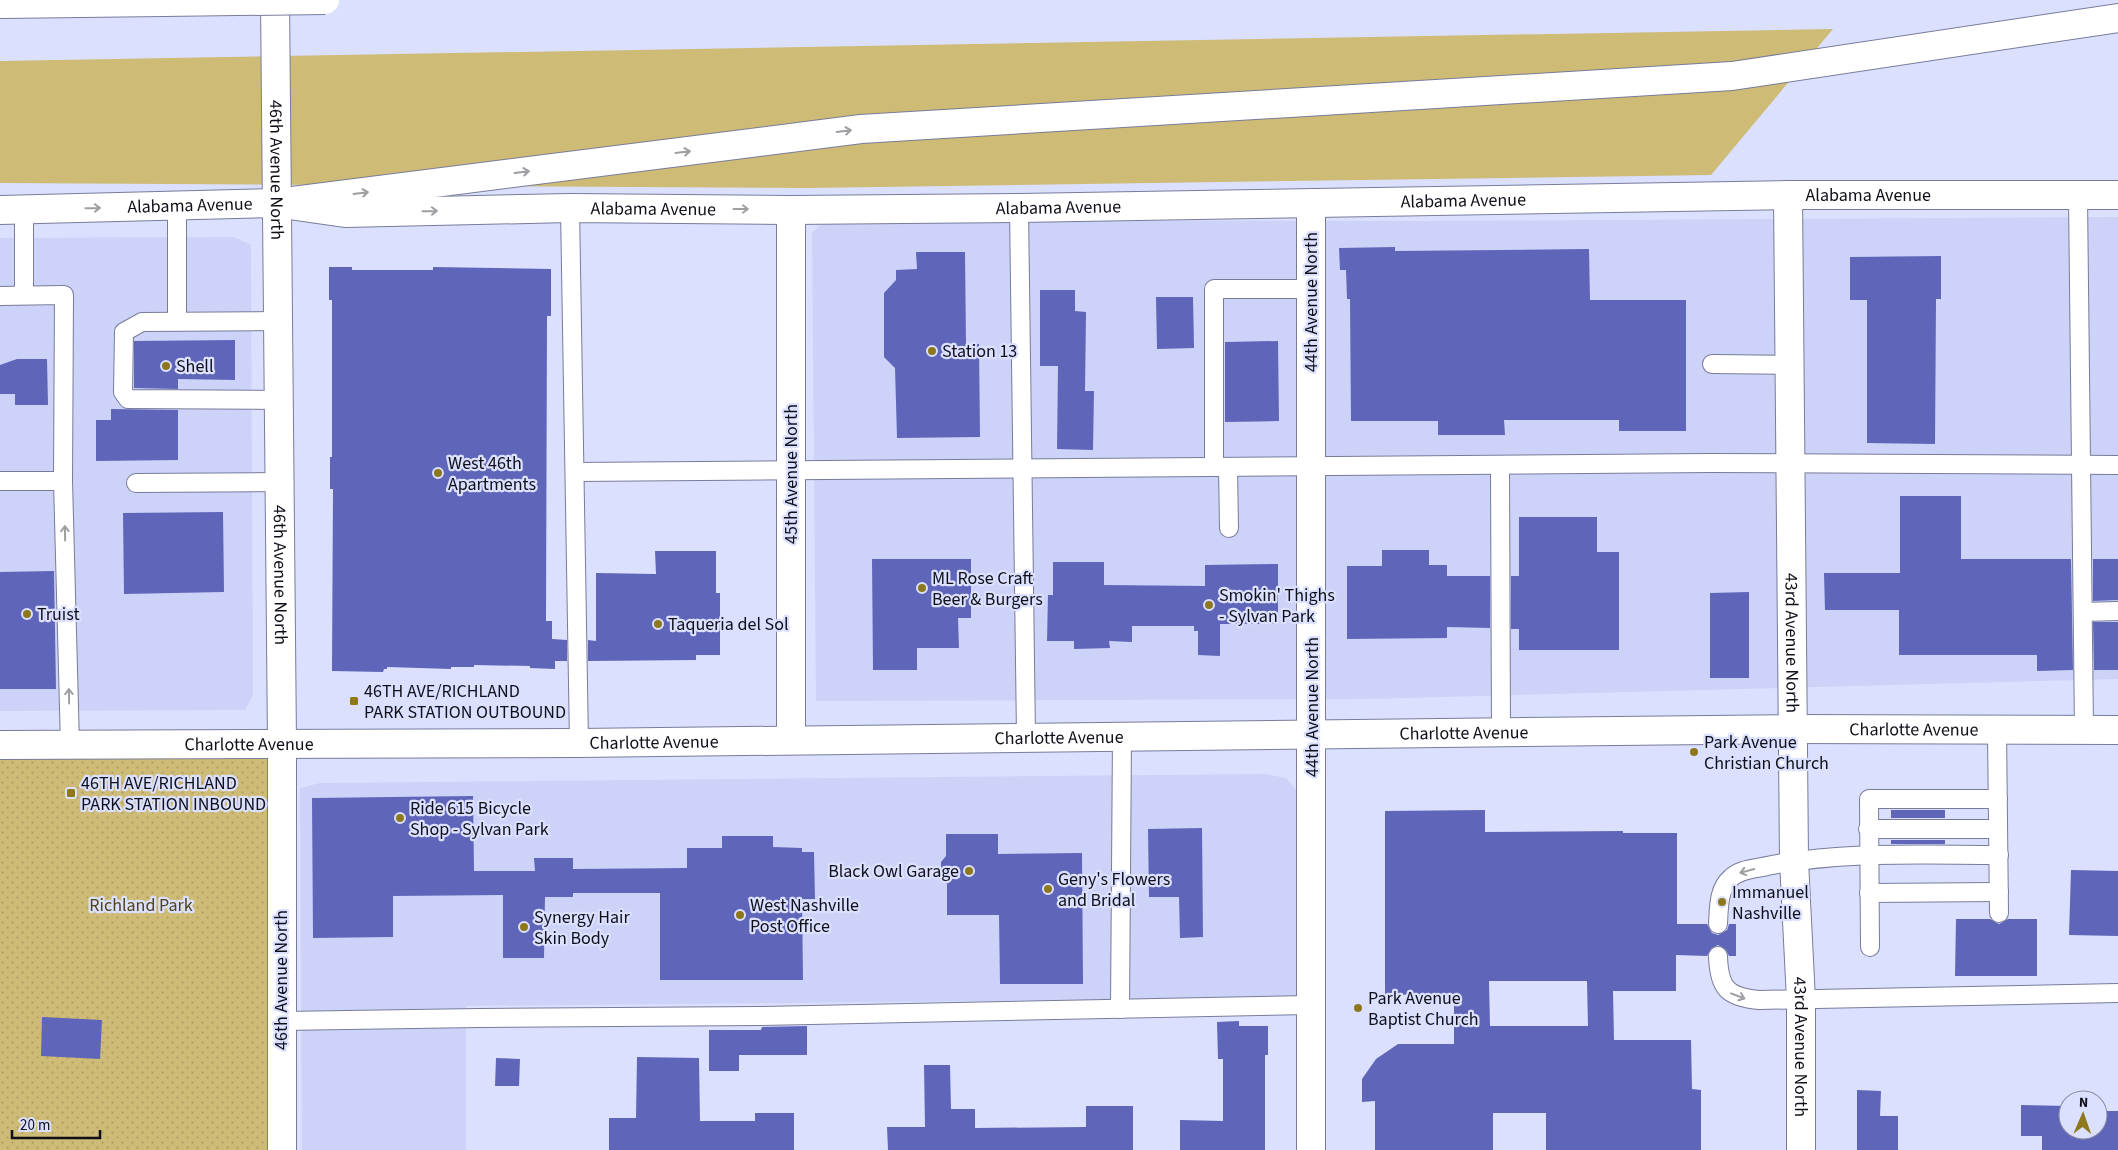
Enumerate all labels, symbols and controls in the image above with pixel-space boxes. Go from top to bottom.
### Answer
street label: 46th Avenue North [263,100,289,240]
one-way arrow [836,126,852,136]
one-way arrow [675,146,691,156]
one-way arrow [513,167,529,177]
street label: Alabama Avenue [1806,183,1931,208]
one-way arrow [352,187,368,197]
street label: Alabama Avenue [1400,187,1526,215]
street label: Alabama Avenue [127,192,253,220]
street label: Alabama Avenue [996,194,1121,221]
street label: Alabama Avenue [591,196,716,222]
one-way arrow [84,203,100,212]
one-way arrow [732,204,749,214]
one-way arrow [422,206,438,216]
street label: 44th Avenue North [1299,232,1324,372]
place label: Station 13 [942,339,1017,364]
marker: Station 13 [926,345,938,357]
place label: Shell [176,354,214,379]
marker: Shell [160,360,172,372]
street label: 45th Avenue North [779,404,804,544]
place label: West 46th Apartments [448,451,536,497]
marker: West 46th Apartments [432,467,444,479]
street label: 46th Avenue North [267,505,293,645]
one-way arrow [60,526,70,542]
place label: ML Rose Craft Beer & Burgers [932,566,1043,612]
street label: 43rd Avenue North [1778,573,1805,713]
marker: ML Rose Craft Beer & Burgers [916,582,928,594]
place label: Smokin' Thighs - Sylvan Park [1219,583,1335,629]
marker: Smokin' Thighs - Sylvan Park [1203,599,1215,611]
place label: Truist [37,602,80,627]
marker: Truist [21,608,33,620]
place label: Taqueria del Sol [668,612,789,637]
marker: Taqueria del Sol [652,618,664,630]
street label: 44th Avenue North [1300,637,1325,777]
place label: 46TH AVE/RICHLAND PARK STATION OUTBOUND [364,679,566,725]
one-way arrow [64,688,74,704]
marker: 46TH AVE/RICHLAND PARK STATION OUTBOUND [348,695,360,707]
street label: Charlotte Avenue [1849,717,1979,743]
street label: Charlotte Avenue [1399,720,1529,747]
street label: Charlotte Avenue [994,725,1124,751]
street label: Charlotte Avenue [589,729,719,756]
place label: Park Avenue Christian Church [1704,730,1829,776]
street label: Charlotte Avenue [184,732,314,757]
marker: Park Avenue Christian Church [1688,746,1700,758]
place label: 46TH AVE/RICHLAND PARK STATION INBOUND [81,771,266,817]
marker: 46TH AVE/RICHLAND PARK STATION INBOUND [65,787,77,799]
place label: Ride 615 Bicycle Shop - Sylvan Park [410,796,549,842]
marker: Ride 615 Bicycle Shop - Sylvan Park [394,812,406,824]
place label: Black Owl Garage [828,859,959,884]
marker: Black Owl Garage [963,865,975,877]
place label: Geny's Flowers and Bridal [1058,867,1170,913]
one-way arrow [1739,867,1755,876]
place label: Immanuel Nashville [1732,880,1809,926]
marker: Geny's Flowers and Bridal [1042,883,1054,895]
park label: Richland Park [89,893,193,918]
place label: West Nashville Post Office [750,893,859,939]
marker: Immanuel Nashville [1716,896,1728,908]
place label: Synergy Hair Skin Body [534,905,630,951]
marker: West Nashville Post Office [734,909,746,921]
street label: 46th Avenue North [269,910,294,1050]
marker: Synergy Hair Skin Body [518,921,530,933]
street label: 43rd Avenue North [1787,976,1813,1117]
place label: Park Avenue Baptist Church [1368,986,1479,1032]
one-way arrow [1730,992,1745,1001]
marker: Park Avenue Baptist Church [1352,1002,1364,1014]
north arrow [2058,1090,2108,1140]
text: N [2078,1093,2088,1113]
scale bar [12,1108,100,1140]
text: 20 m [20,1115,50,1136]

